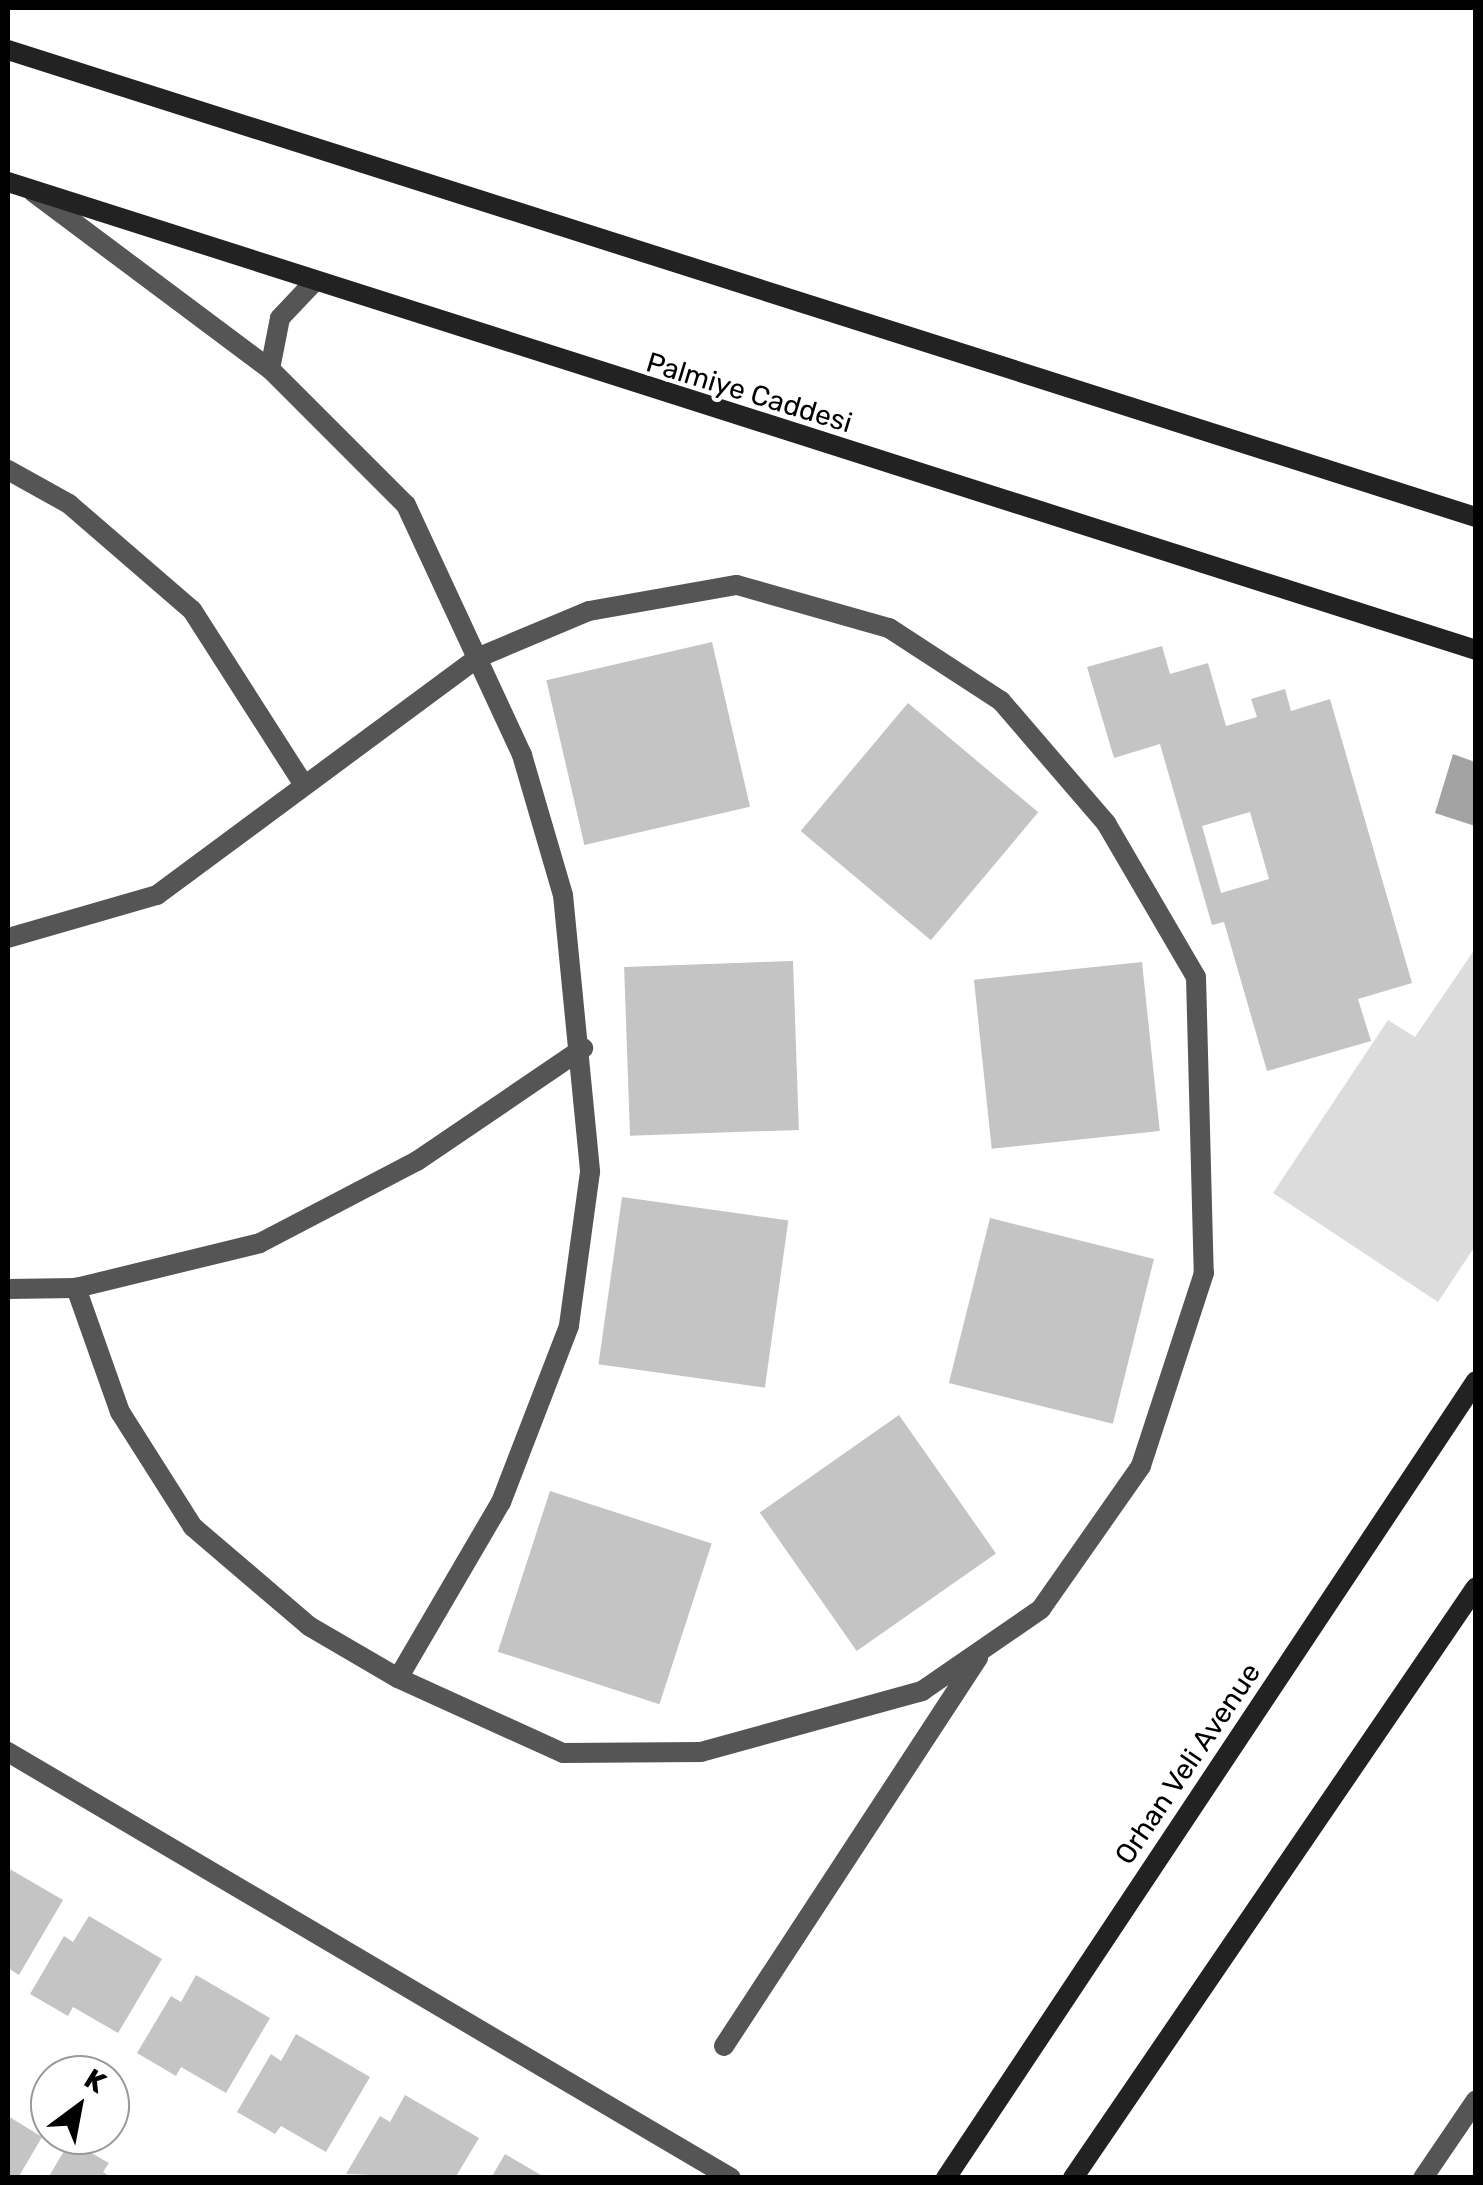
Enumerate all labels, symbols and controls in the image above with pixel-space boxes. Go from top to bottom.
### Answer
street label: Palmiye Caddesi [642,346,856,440]
street label: Orhan Veli Avenue [1108,1656,1268,1872]
north arrow [30,2055,130,2155]
text: K [78,2062,112,2100]

